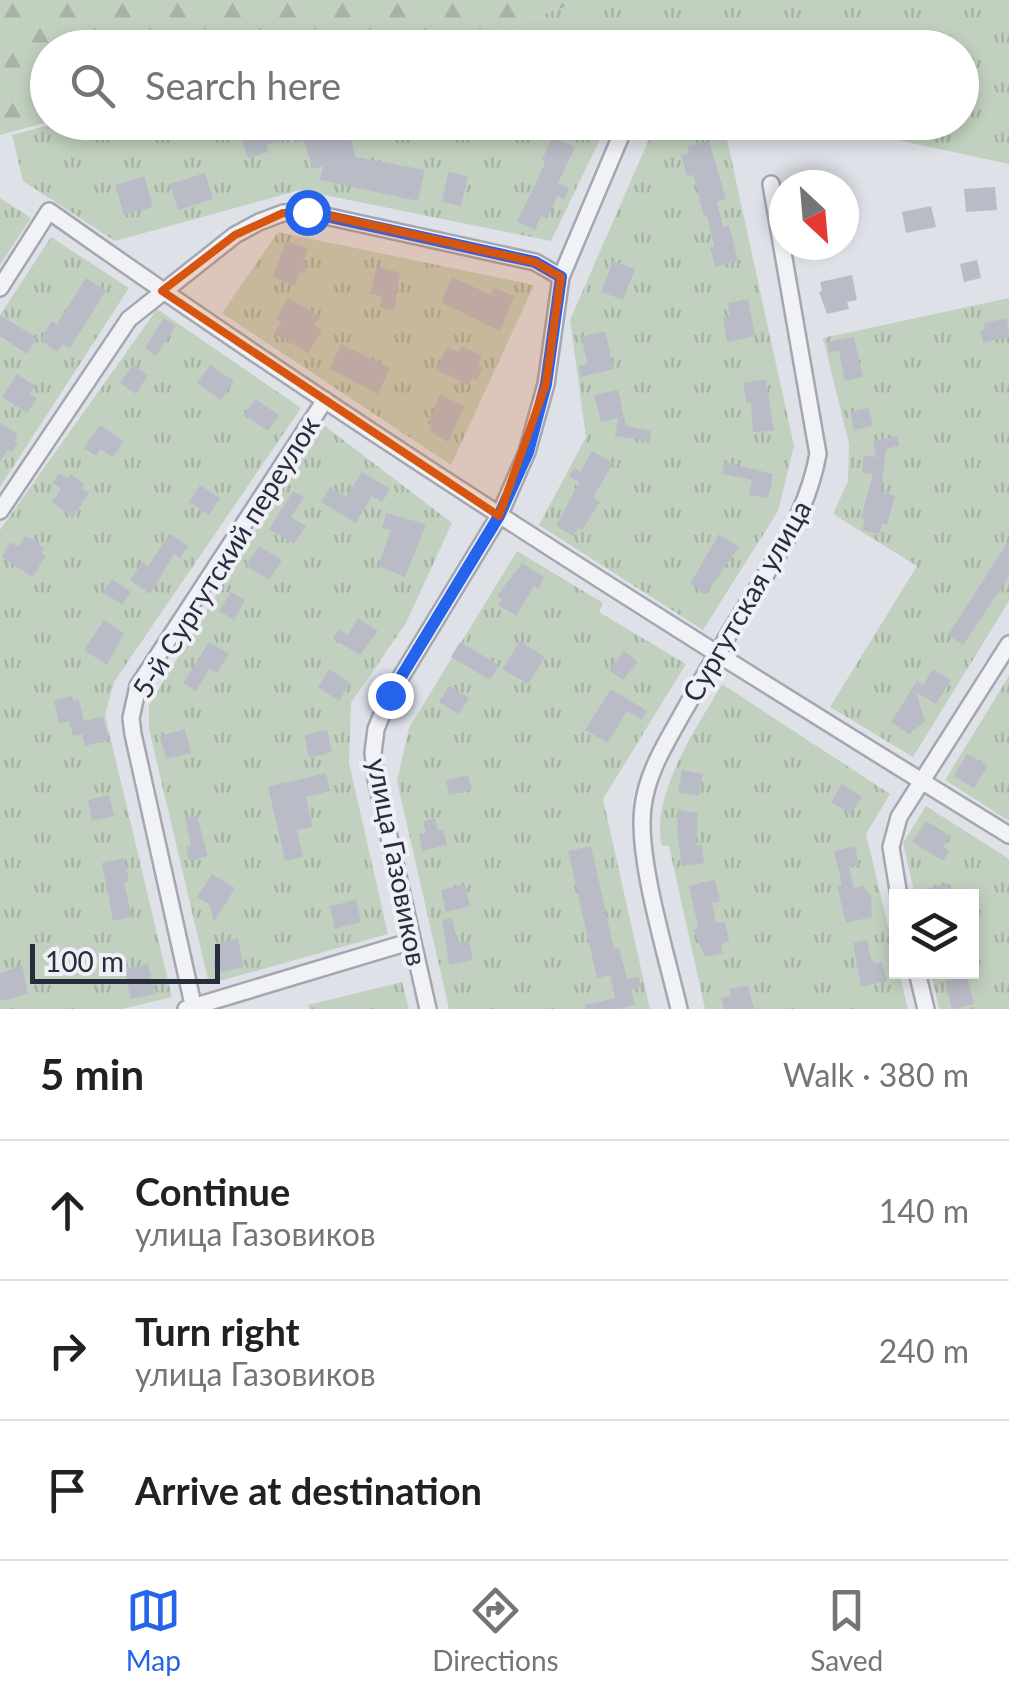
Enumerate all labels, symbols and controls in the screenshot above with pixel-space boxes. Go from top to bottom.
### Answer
search box [30,30,979,140]
icon: search [65,58,120,113]
text: Search here [145,62,341,108]
north arrow [769,170,859,260]
route start [285,190,331,236]
street label: 5-й Сургутский переулок [124,409,326,704]
street label: Сургутская улица [675,494,818,707]
route end [368,673,414,719]
street label: улица Газовиков [361,755,435,968]
map controls [889,889,979,979]
button: layers [889,889,979,979]
scale bar [30,939,220,984]
text: 100 m [45,944,124,978]
text: 5 min [40,1049,144,1099]
text: Walk · 380 m [783,1055,969,1094]
text: Continue [135,1168,290,1214]
icon: ahead [40,1183,95,1238]
text: 140 m [879,1191,969,1230]
text: улица Газовиков [135,1214,376,1253]
text: Turn right [135,1308,300,1354]
icon: right [40,1323,95,1378]
text: 240 m [879,1331,969,1370]
text: улица Газовиков [135,1354,376,1393]
icon: arrive [40,1463,95,1518]
text: Arrive at destination [135,1467,482,1513]
tab: Map [126,1583,181,1677]
tab: Directions [432,1583,559,1677]
tab: Saved [810,1583,883,1677]

